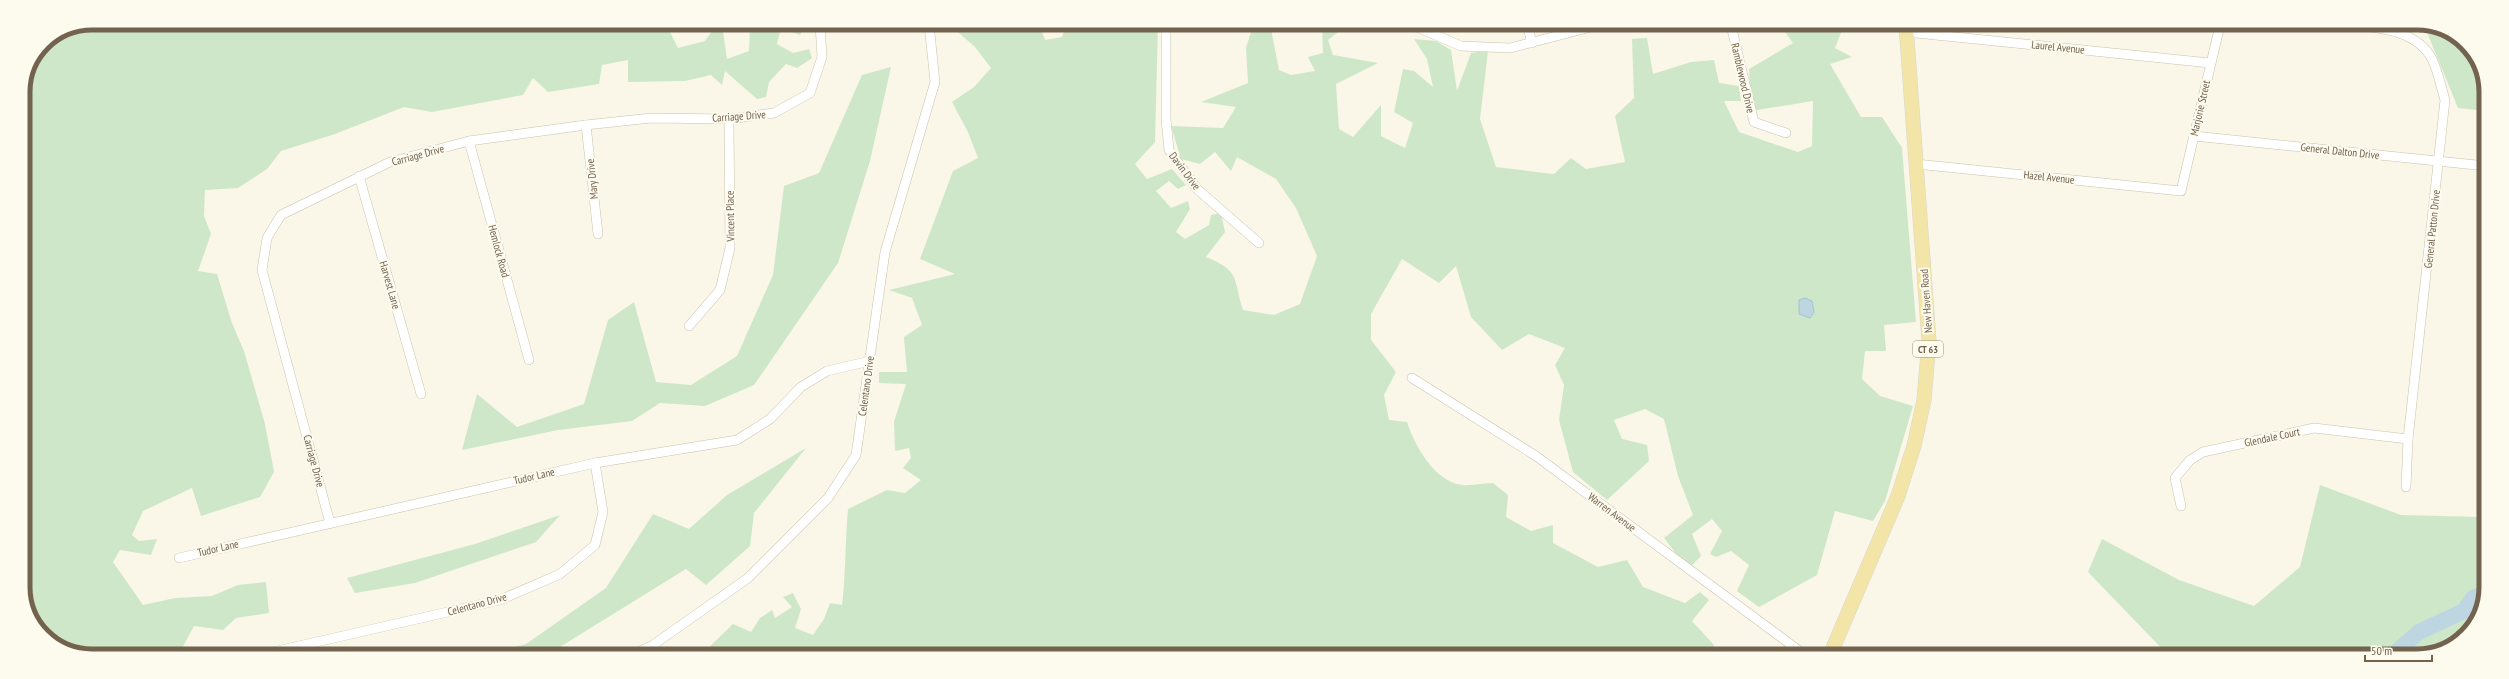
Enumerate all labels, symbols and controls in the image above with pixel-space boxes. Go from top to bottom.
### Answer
street label: Laurel Avenue [2031,37,2086,57]
street label: Ramblewood Drive [1728,42,1758,115]
street label: Marjorie Street [2187,79,2213,137]
street label: Carriage Drive [712,107,767,125]
street label: General Dalton Drive [2300,140,2381,162]
street label: Carriage Drive [390,141,446,169]
street label: Davin Drive [1166,149,1204,193]
street label: Mary Drive [583,158,601,200]
street label: Hazel Avenue [2023,167,2076,187]
street label: General Patton Drive [2421,189,2443,269]
street label: Vincent Place [723,190,737,243]
street label: Hemlock Road [485,223,513,279]
street label: Harvest Lane [376,259,404,311]
street label: New Haven Road [1917,268,1935,333]
road number: CT 63 [1913,341,1943,357]
street label: Celentano Drive [855,355,877,417]
street label: Glendale Court [2243,424,2301,450]
street label: Carriage Drive [300,433,328,489]
street label: Tudor Lane [512,464,556,488]
street label: Warren Avenue [1585,489,1639,535]
street label: Tudor Lane [196,536,240,560]
street label: Celentano Drive [446,589,508,619]
scale bar [2365,637,2432,663]
text: 50 m [2371,643,2392,658]

